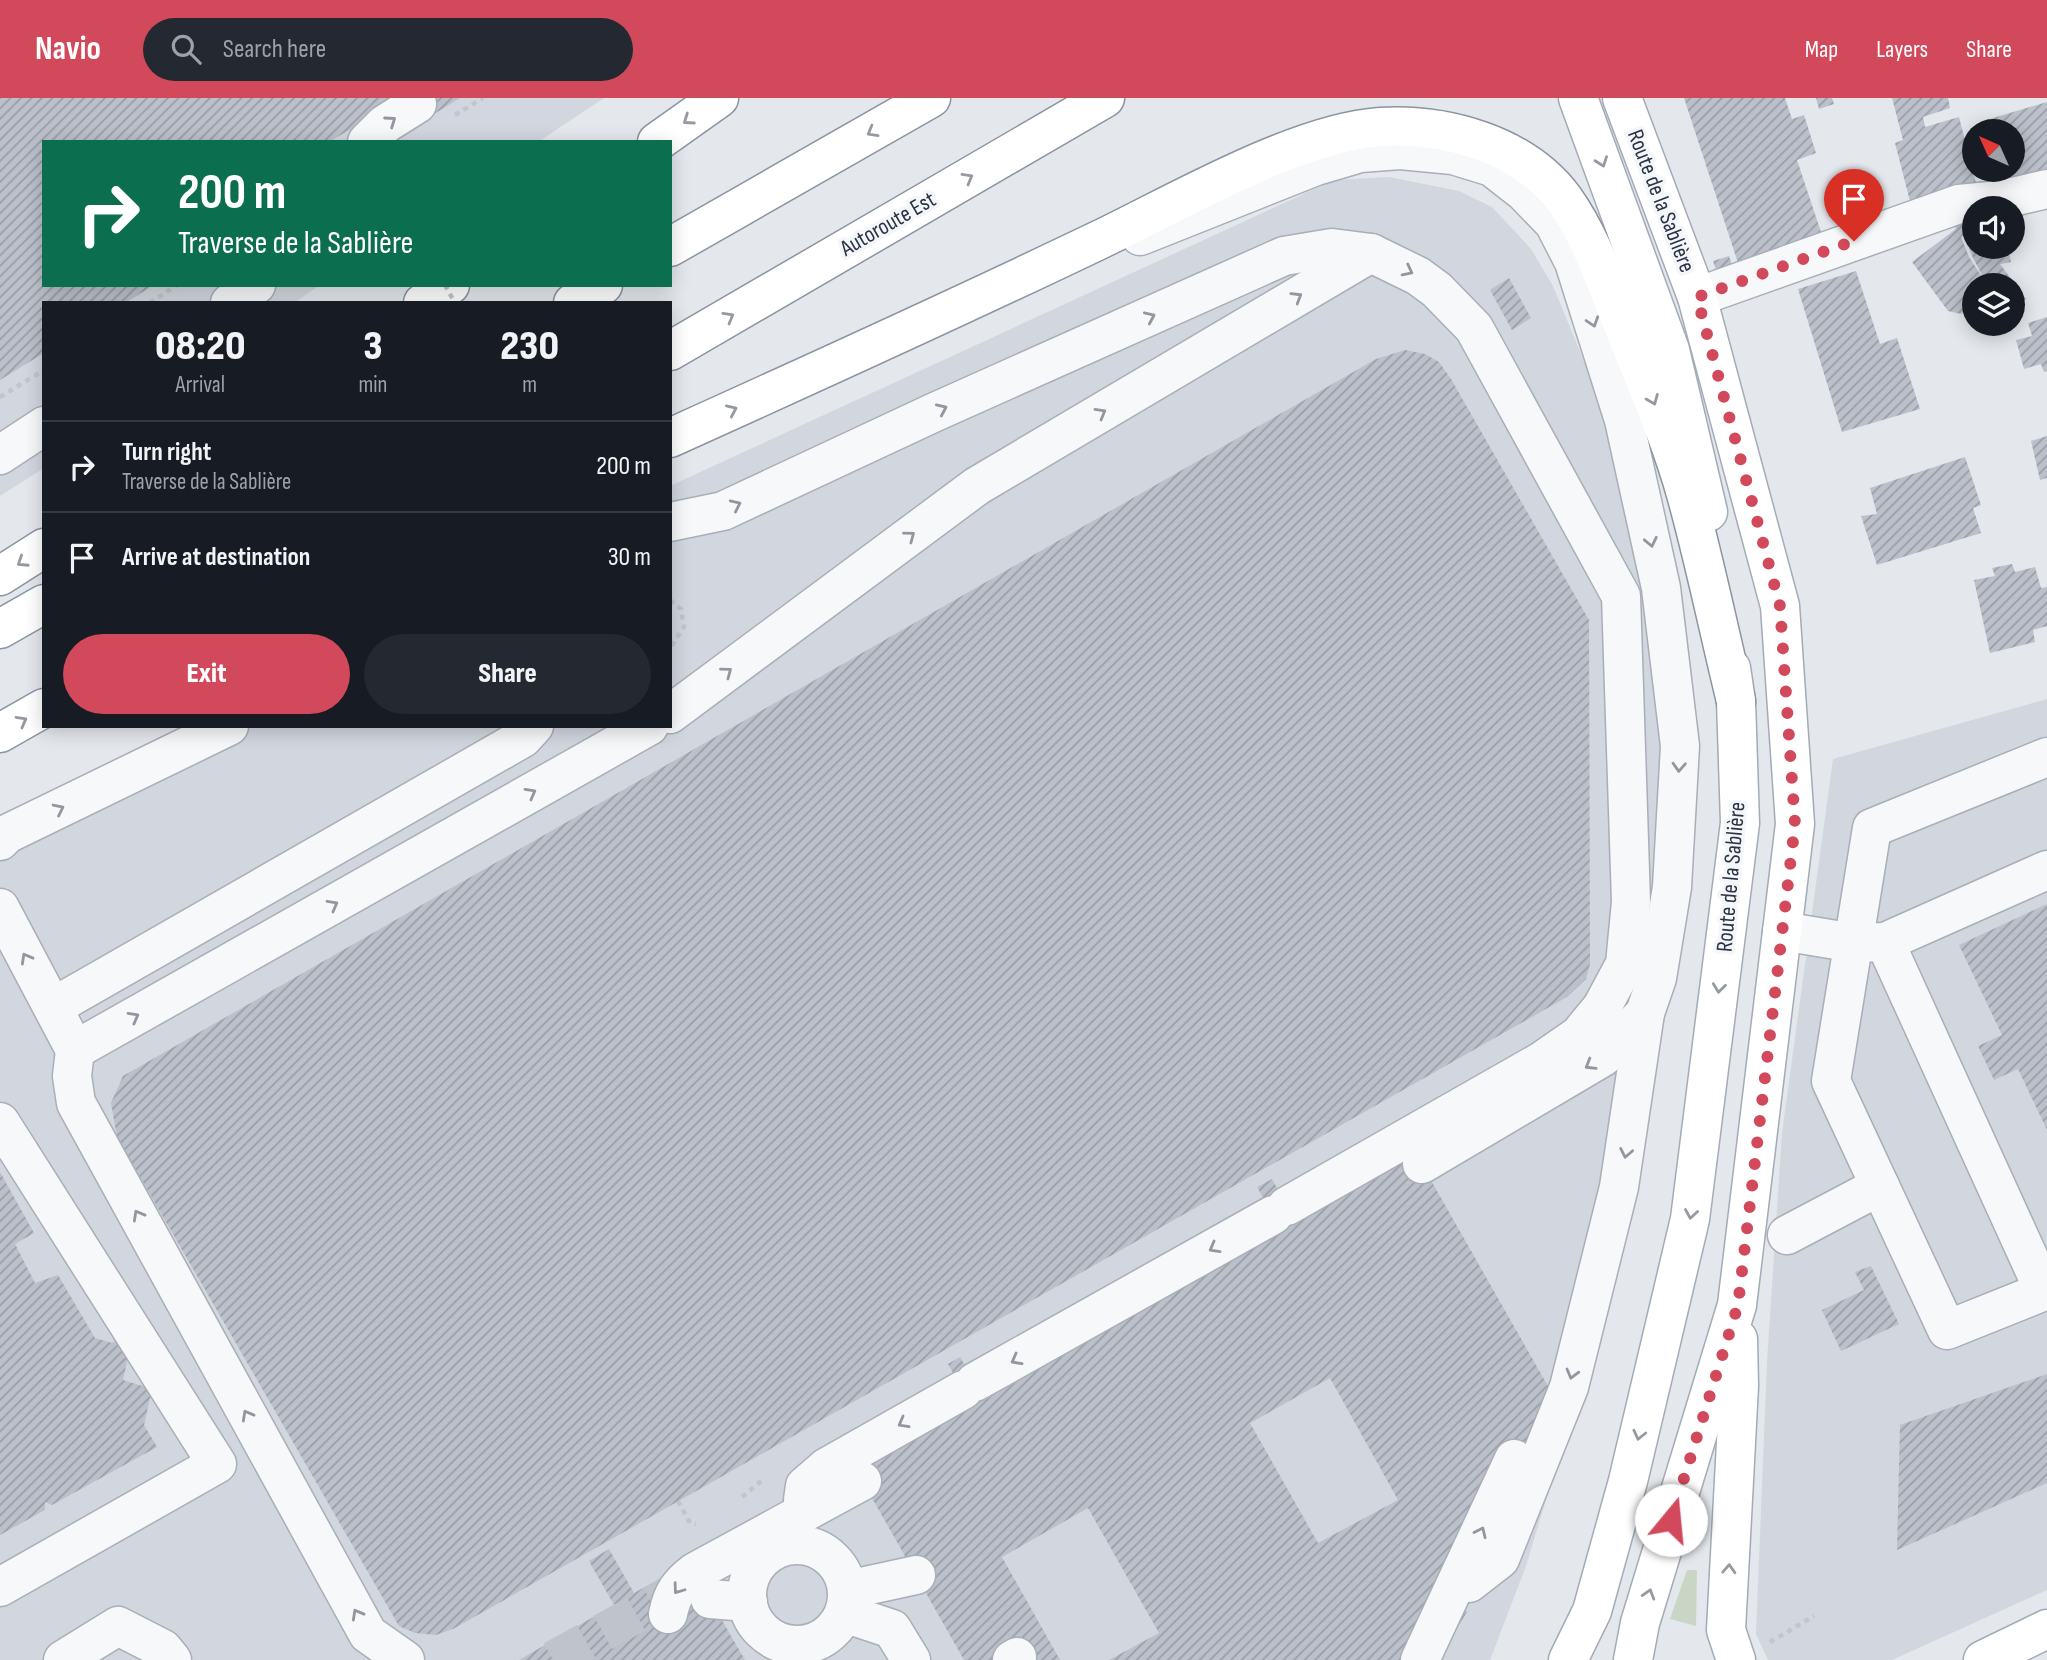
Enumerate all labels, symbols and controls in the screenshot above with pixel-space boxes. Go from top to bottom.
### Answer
search box [143,18,633,81]
text: Navio [35,29,101,69]
icon: search [167,30,205,68]
text: Search here [223,34,326,65]
text: Map [1805,35,1838,64]
text: Layers [1876,35,1928,64]
text: Share [1966,35,2012,64]
one-way arrow [683,112,696,124]
one-way arrow [383,117,396,129]
north arrow [1962,119,2025,182]
map controls [1962,119,2025,336]
one-way arrow [866,124,879,137]
street label: Route de la Sablière [1621,126,1701,276]
one-way arrow [1593,156,1607,168]
text: 200 m [178,164,286,223]
icon: right [63,168,154,259]
pin [1824,169,1884,241]
one-way arrow [961,173,974,186]
icon: arrive [1835,180,1873,218]
street label: Autoroute Est [834,185,941,263]
button: sound [1962,196,2025,259]
text: Traverse de la Sablière [178,224,413,263]
one-way arrow [1401,263,1413,277]
button: layers [1962,273,2025,336]
one-way arrow [1289,293,1302,306]
one-way arrow [1143,311,1155,325]
one-way arrow [722,312,735,325]
one-way arrow [1585,316,1600,328]
text: 08:20 [155,321,245,372]
text: 3 [363,321,383,372]
text: 230 [500,321,559,372]
text: Arrival [175,371,225,399]
text: min [358,371,387,399]
text: m [522,371,537,399]
one-way arrow [1645,394,1659,406]
one-way arrow [935,403,947,417]
one-way arrow [725,404,738,418]
one-way arrow [1094,408,1106,421]
text: Turn right [122,437,211,468]
icon: right [63,448,101,486]
text: 200 m [596,451,651,482]
text: Traverse de la Sablière [122,468,291,496]
one-way arrow [729,499,741,513]
one-way arrow [902,531,915,544]
one-way arrow [1643,536,1657,548]
icon: arrive [63,539,101,577]
text: Arrive at destination [122,542,310,573]
text: 30 m [608,542,651,573]
one-way arrow [17,554,30,566]
button: Exit [63,634,350,714]
button: Share [364,634,651,714]
one-way arrow [720,667,732,680]
one-way arrow [15,715,27,729]
one-way arrow [1672,762,1687,773]
one-way arrow [523,788,536,801]
street label: Route de la Sablière [1710,801,1752,953]
one-way arrow [52,803,64,817]
one-way arrow [325,900,338,913]
one-way arrow [21,953,34,965]
one-way arrow [1712,982,1727,994]
one-way arrow [127,1012,140,1025]
one-way arrow [1584,1056,1597,1069]
one-way arrow [1619,1147,1634,1159]
one-way arrow [1683,1208,1698,1220]
one-way arrow [133,1210,146,1223]
one-way arrow [1208,1240,1221,1253]
one-way arrow [1010,1352,1023,1365]
one-way arrow [1566,1368,1580,1380]
one-way arrow [242,1409,255,1422]
one-way arrow [898,1415,910,1428]
one-way arrow [1633,1429,1647,1441]
position arrow [1634,1483,1708,1557]
one-way arrow [1472,1527,1486,1539]
one-way arrow [1721,1563,1736,1574]
one-way arrow [674,1582,686,1594]
one-way arrow [1640,1588,1655,1600]
one-way arrow [352,1609,365,1621]

